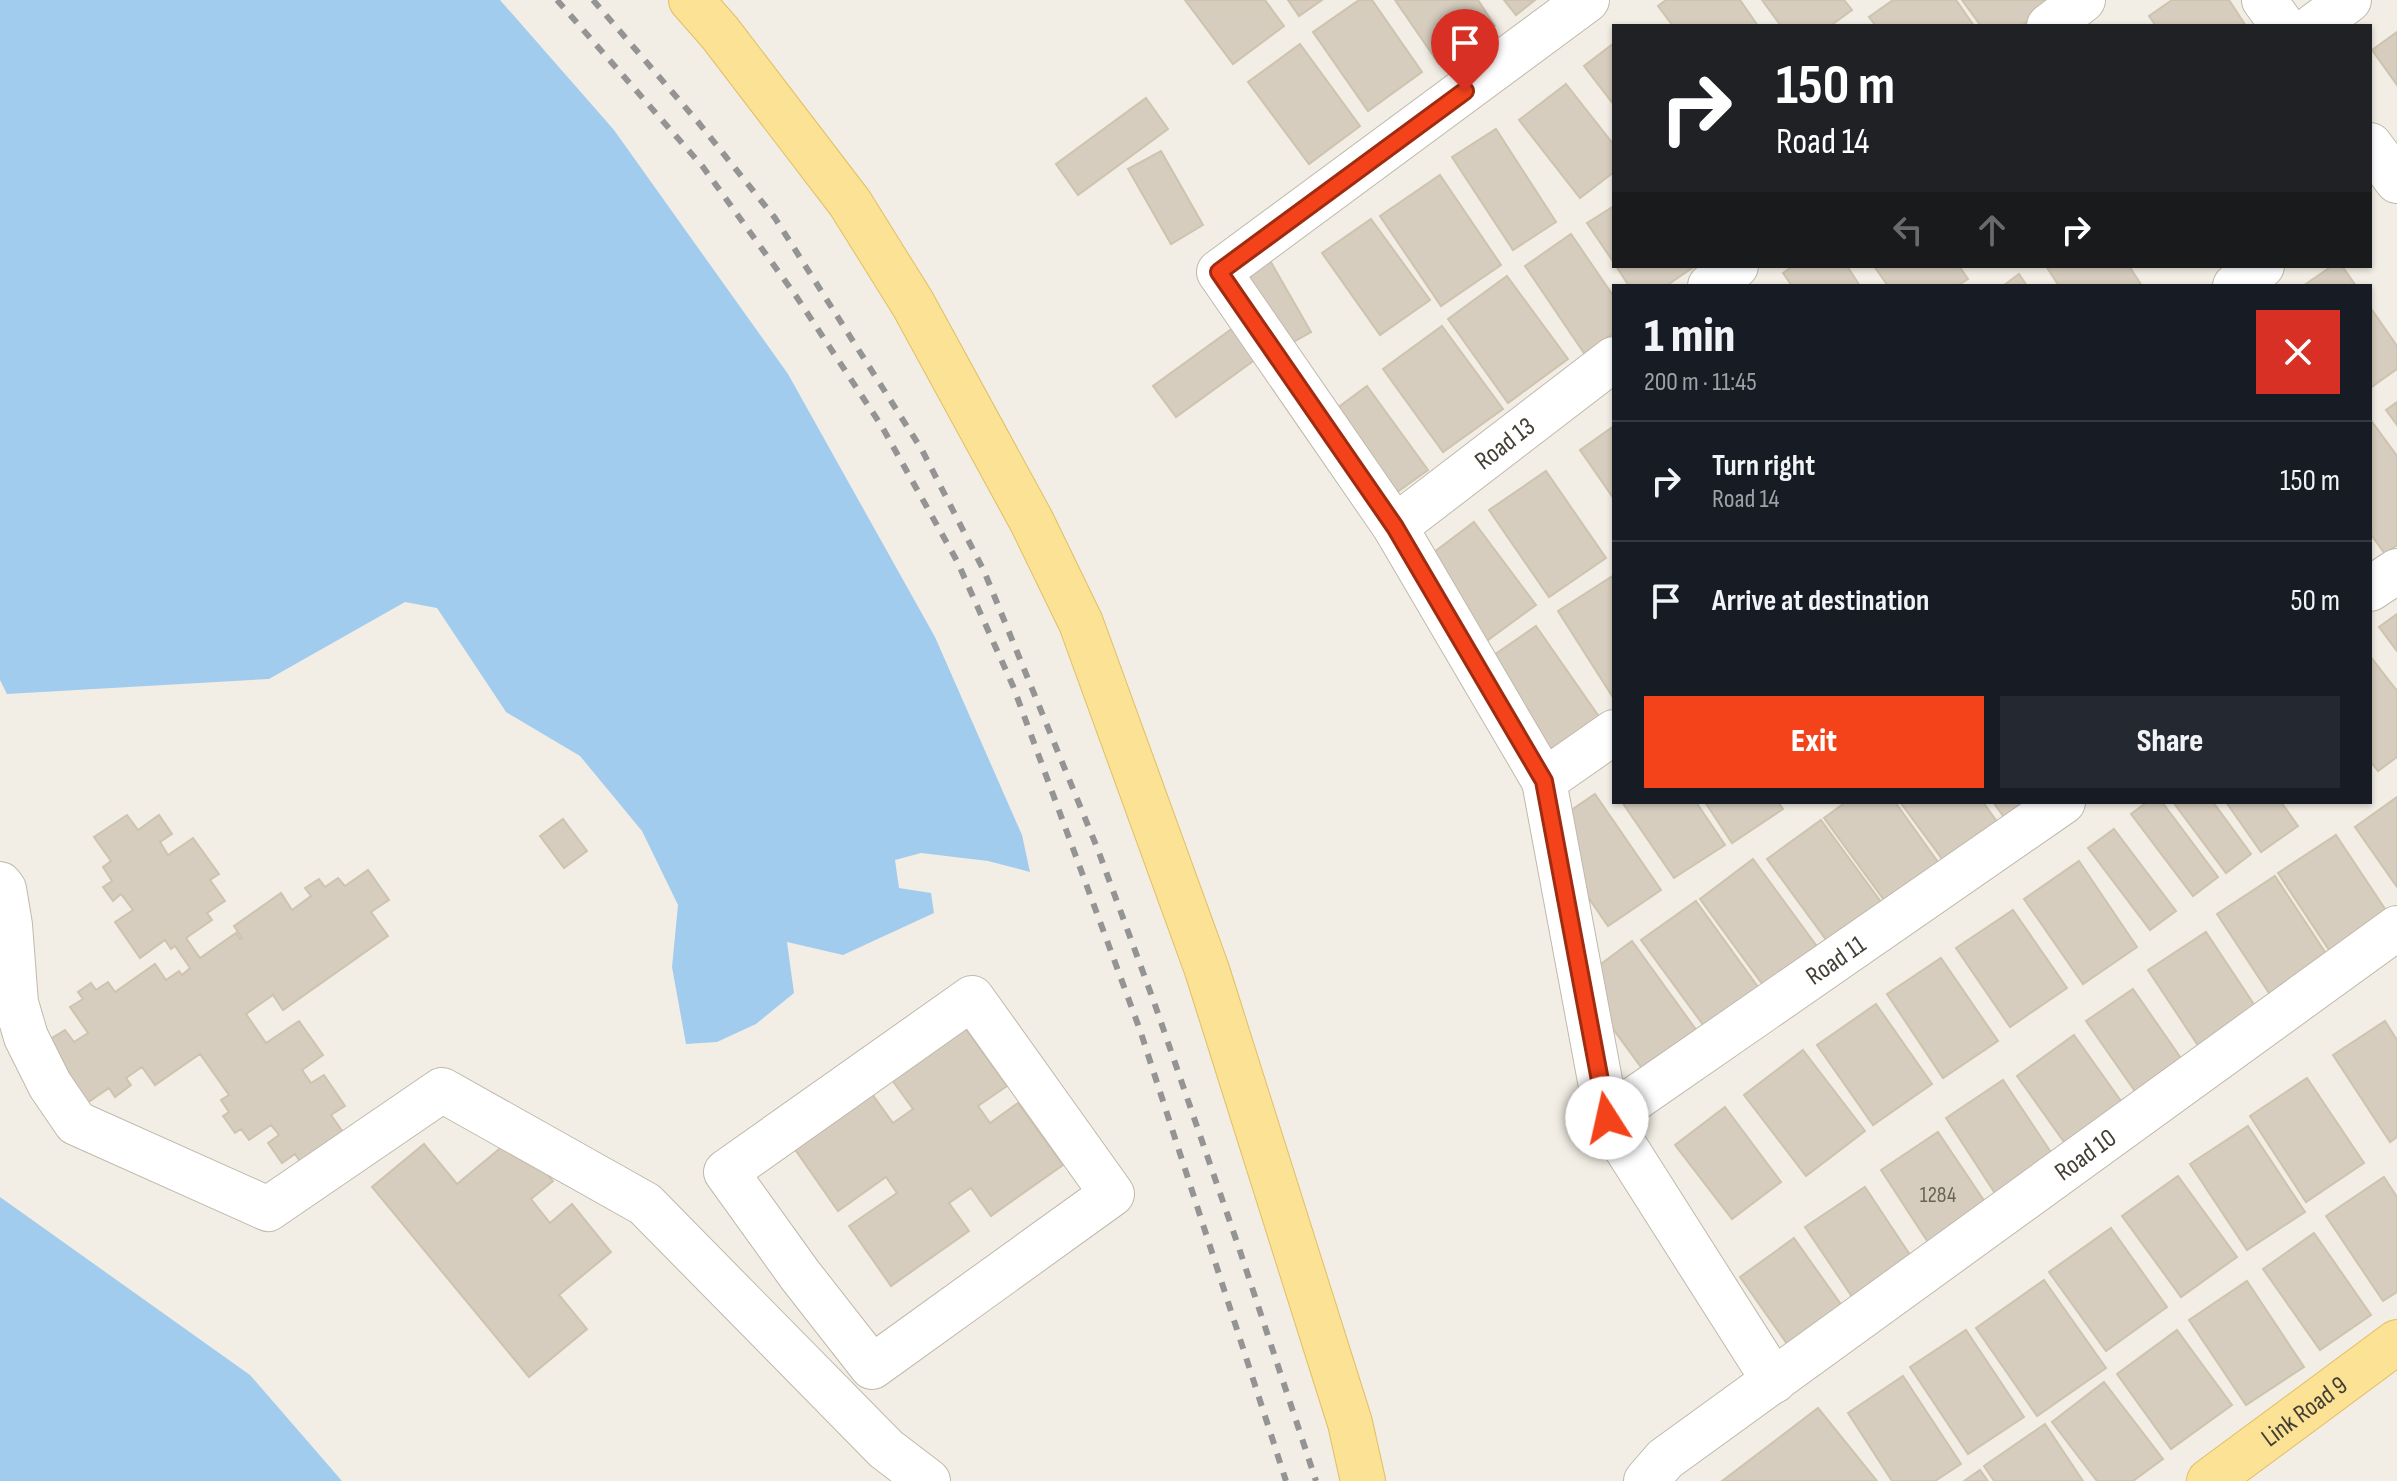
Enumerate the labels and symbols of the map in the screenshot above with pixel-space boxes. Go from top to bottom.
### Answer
pin [1431,9,1499,91]
street label: Road 13 [1469,411,1542,477]
street label: Road 11 [1801,929,1872,992]
position arrow [1565,1076,1649,1160]
street label: Road 10 [2049,1123,2123,1188]
house number: 1284 [1920,1182,1956,1209]
street label: Link Road 9 [2256,1370,2354,1454]

